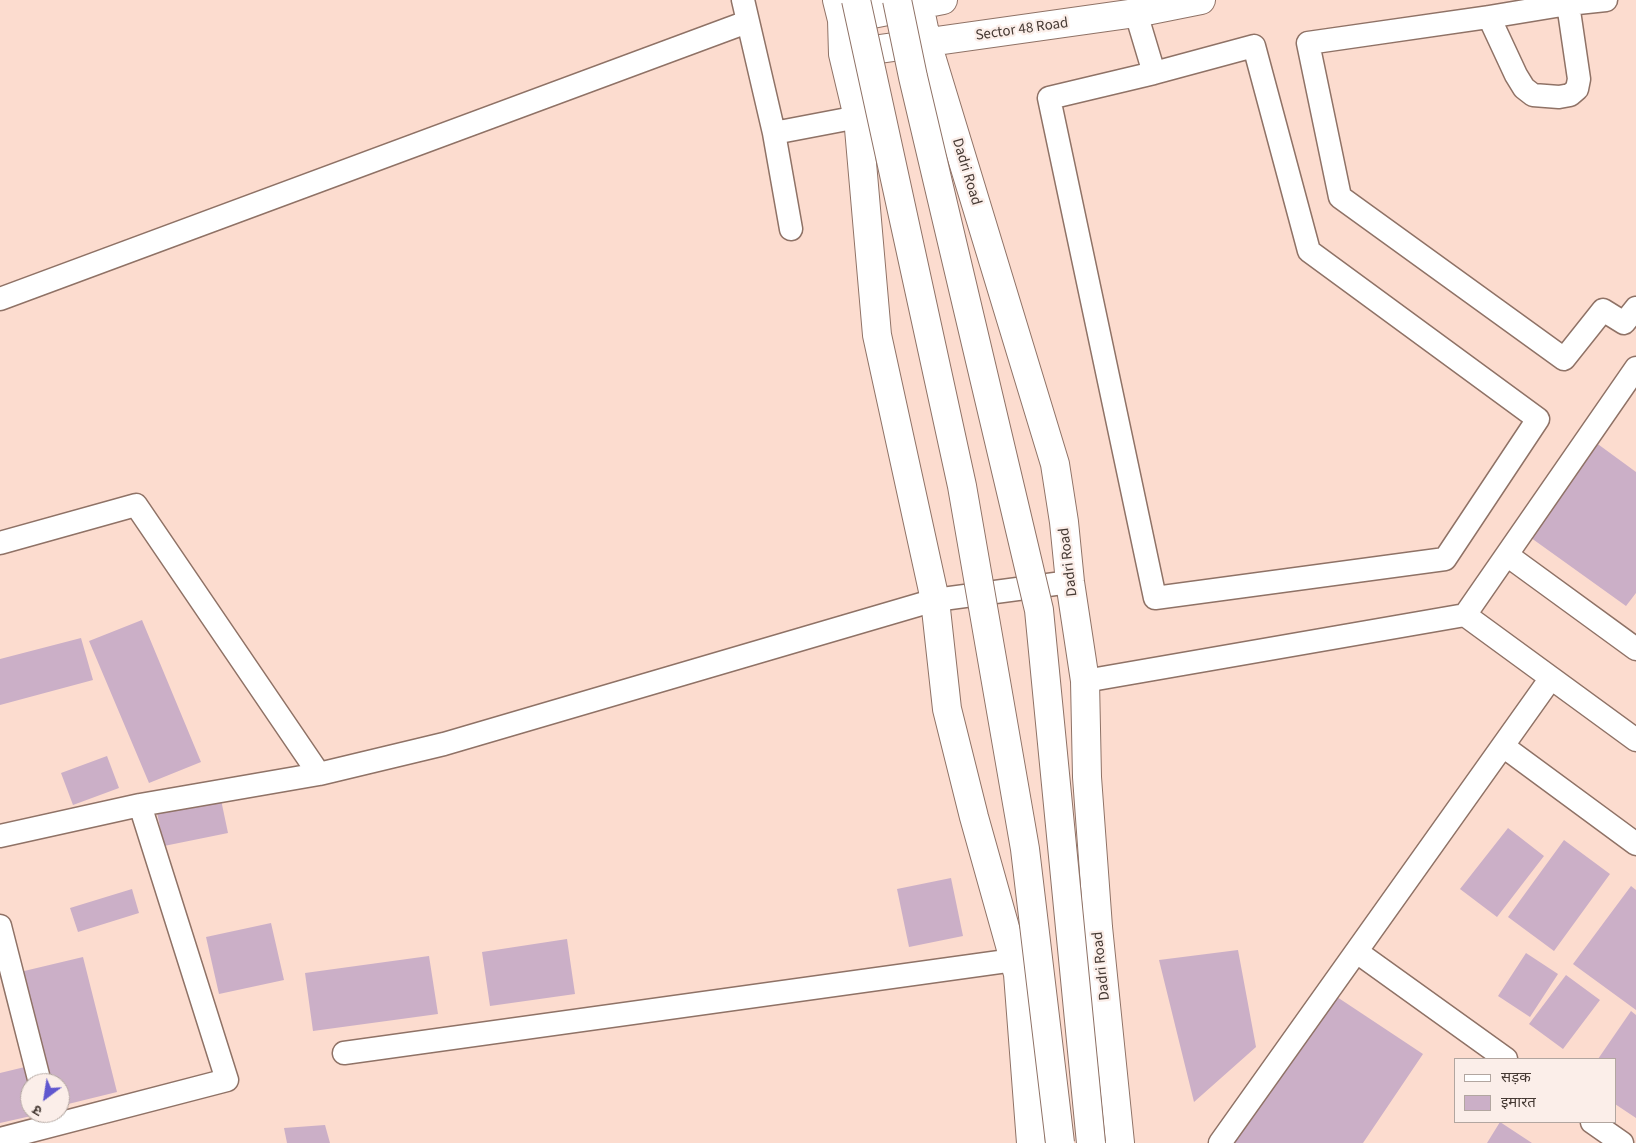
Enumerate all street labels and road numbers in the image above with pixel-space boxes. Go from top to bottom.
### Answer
street label: Sector 48 Road [974,15,1070,45]
street label: Dadri Road [947,136,985,208]
street label: Dadri Road [1056,527,1082,597]
street label: Dadri Road [1089,931,1115,1001]

